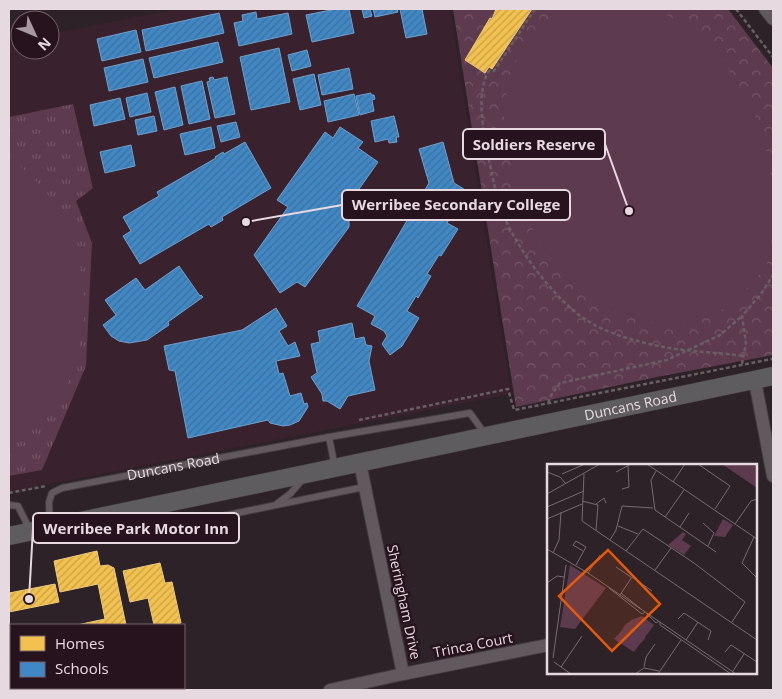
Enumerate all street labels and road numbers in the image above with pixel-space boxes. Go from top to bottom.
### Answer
street label: Duncans Road [582,386,678,424]
street label: Duncans Road [125,448,221,484]
street label: Sheringham Drive [383,543,426,661]
street label: Trinca Court [432,628,514,661]

